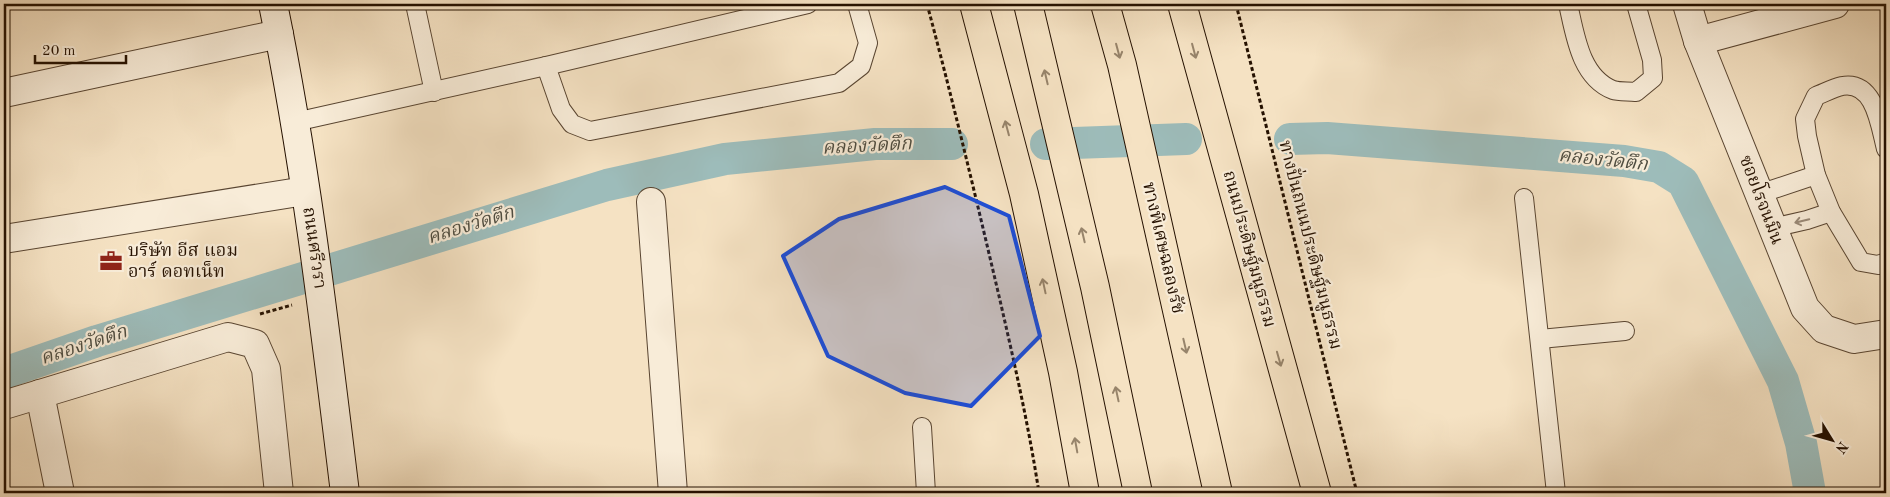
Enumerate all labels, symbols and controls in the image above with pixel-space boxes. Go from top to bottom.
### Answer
scale bar [35,32,126,64]
one-way arrow [1113,42,1123,58]
one-way arrow [1190,42,1200,58]
text: 20 m [42,44,76,59]
one-way arrow [1041,70,1050,86]
one-way arrow [1001,120,1011,136]
water label: คลองวัดตึก [822,133,914,159]
street label: ทางปั่นถนนประดิษฐ์มนูธรรม [1274,137,1351,352]
water label: คลองวัดตึก [1557,145,1650,175]
street label: ซอยโรจนมิน [1736,151,1791,247]
street label: ถนนประดิษฐ์มนูธรรม [1218,168,1282,330]
street label: ทางพิเศษฉลองรัช [1139,180,1188,315]
water label: คลองวัดตึก [425,201,518,248]
street label: ถนนศรีวรา [299,206,330,290]
one-way arrow [1794,217,1810,226]
one-way arrow [1078,228,1087,244]
place label: บริษัท อีส แอม อาร์ ดอทเน็ท [128,241,238,281]
office icon: บริษัท อีส แอม อาร์ ดอทเน็ท [98,248,124,274]
one-way arrow [1039,278,1048,294]
water label: คลองวัดตึก [38,321,131,369]
one-way arrow [1181,337,1190,353]
one-way arrow [1275,351,1285,367]
one-way arrow [1112,387,1121,403]
north arrow [1808,414,1858,464]
one-way arrow [1071,438,1081,454]
text: N [1833,439,1850,456]

